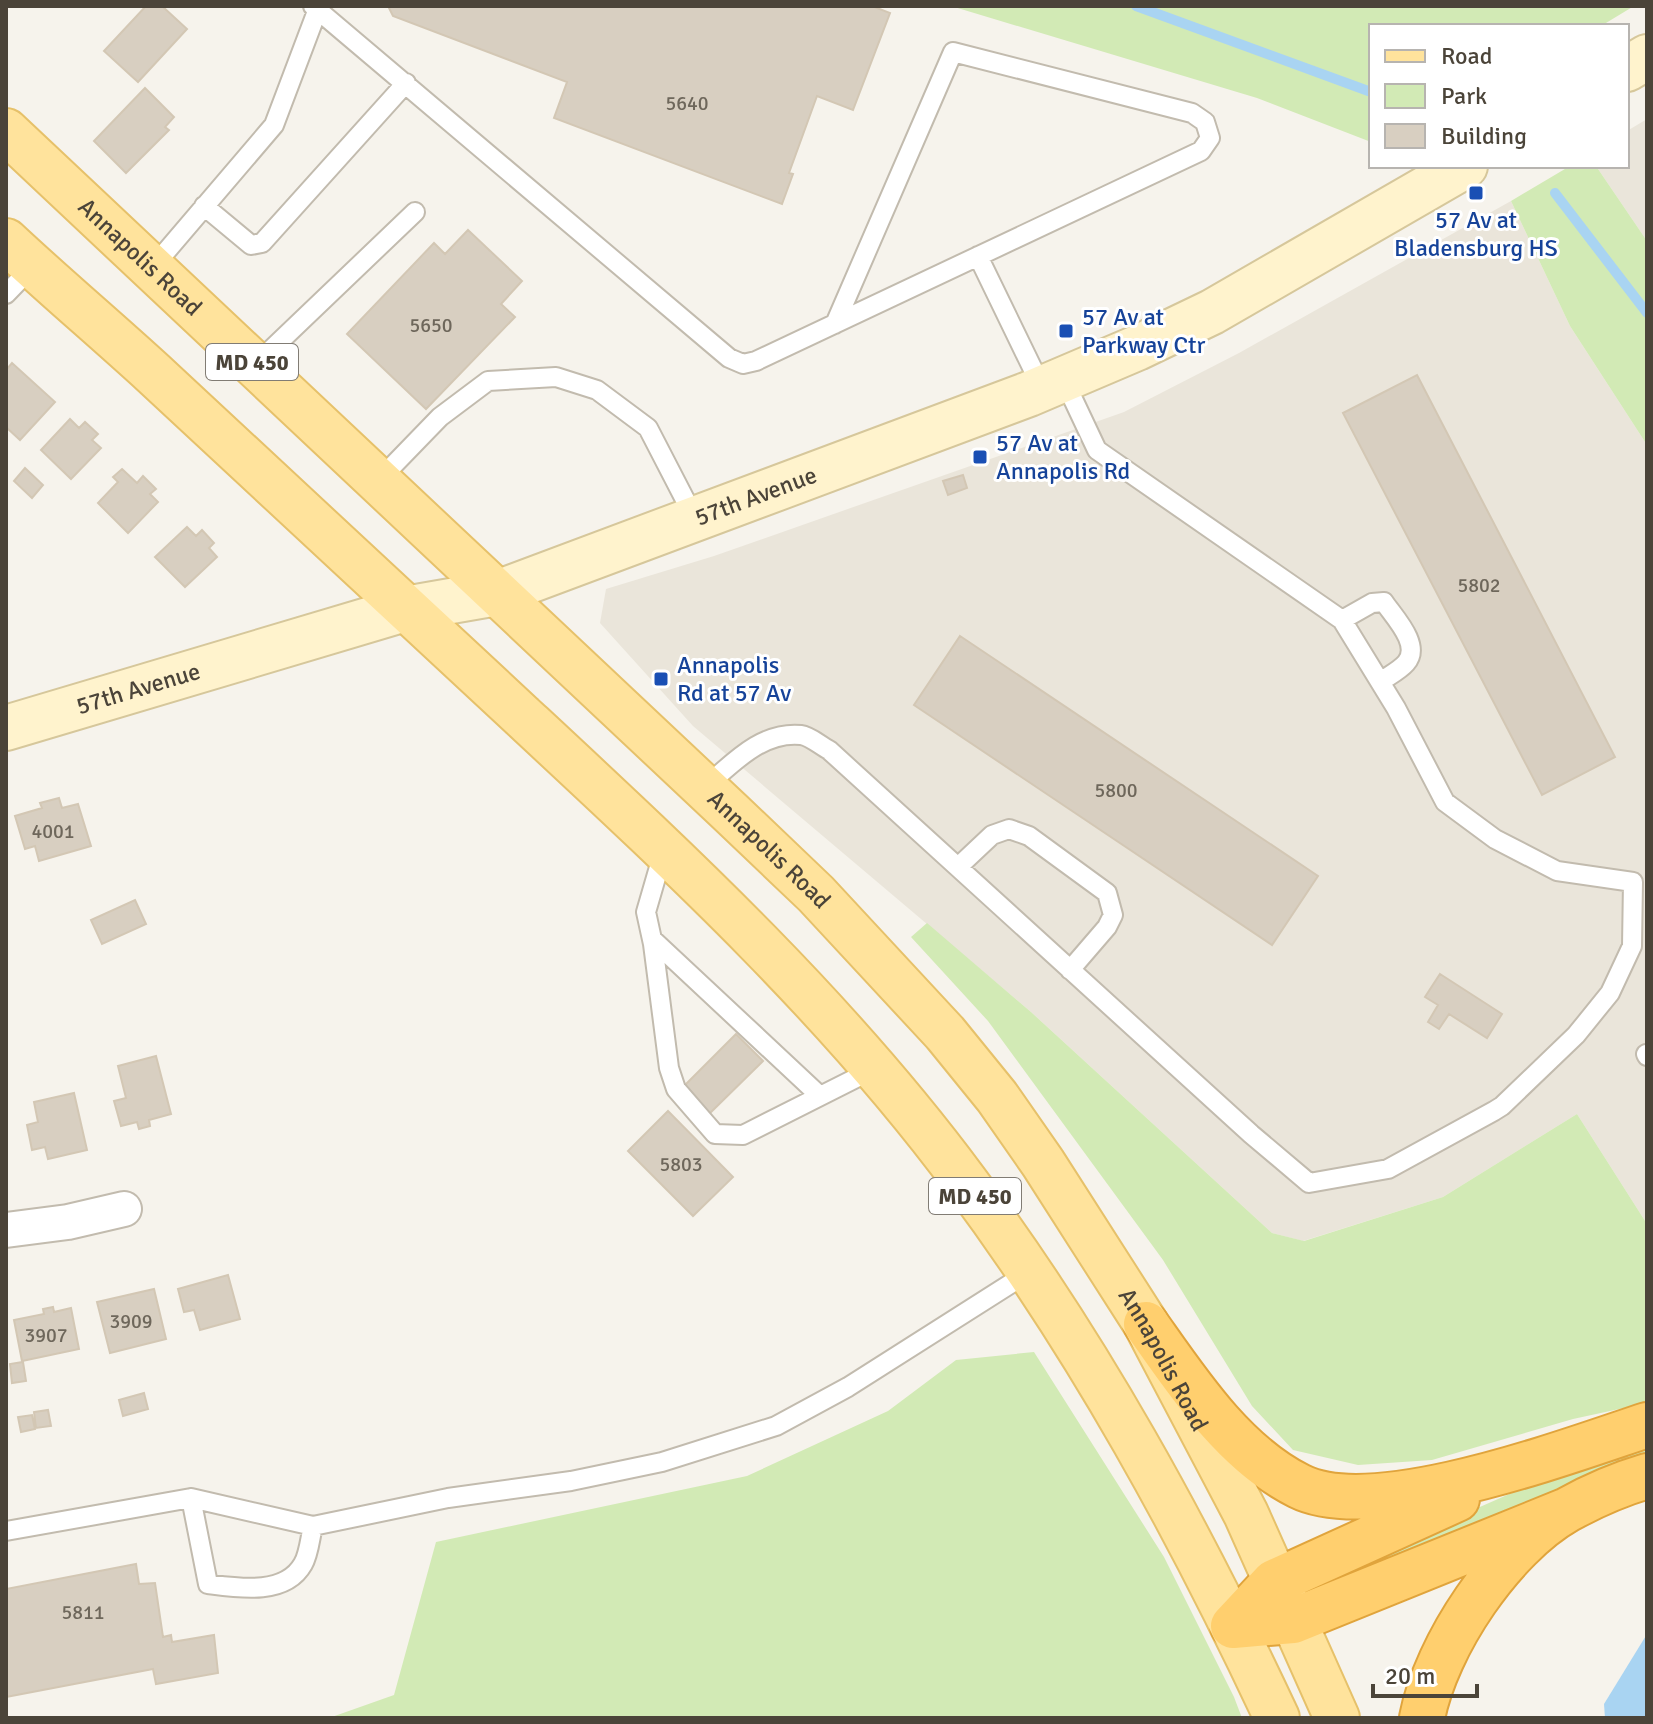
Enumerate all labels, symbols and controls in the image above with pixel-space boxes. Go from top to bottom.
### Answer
legend [1369,24,1629,168]
text: Road [1441,41,1492,71]
text: Park [1441,81,1487,111]
house number: 5640 [665,91,709,116]
text: Building [1441,121,1527,151]
marker: 57 Av at Bladensburg HS [1467,184,1485,202]
street label: Annapolis Road [72,192,208,322]
place label: 57 Av at Bladensburg HS [1394,205,1558,263]
place label: 57 Av at Parkway Ctr [1082,302,1205,360]
house number: 5650 [409,313,453,338]
marker: 57 Av at Parkway Ctr [1057,322,1075,340]
road number: MD 450 [206,344,298,380]
place label: 57 Av at Annapolis Rd [996,428,1130,486]
marker: 57 Av at Annapolis Rd [971,448,989,466]
street label: 57th Avenue [691,460,821,533]
house number: 5802 [1457,573,1501,598]
place label: Annapolis Rd at 57 Av [677,650,791,708]
street label: 57th Avenue [73,656,204,721]
marker: Annapolis Rd at 57 Av [652,670,670,688]
house number: 5800 [1094,778,1138,803]
street label: Annapolis Road [701,784,837,915]
house number: 4001 [31,819,75,844]
house number: 5803 [659,1152,703,1177]
road number: MD 450 [929,1178,1021,1214]
street label: Annapolis Road [1112,1282,1215,1436]
house number: 3909 [109,1309,153,1334]
house number: 3907 [24,1323,68,1348]
house number: 5811 [61,1600,105,1625]
scale bar [1373,1648,1477,1698]
text: 20 m [1385,1661,1435,1691]

